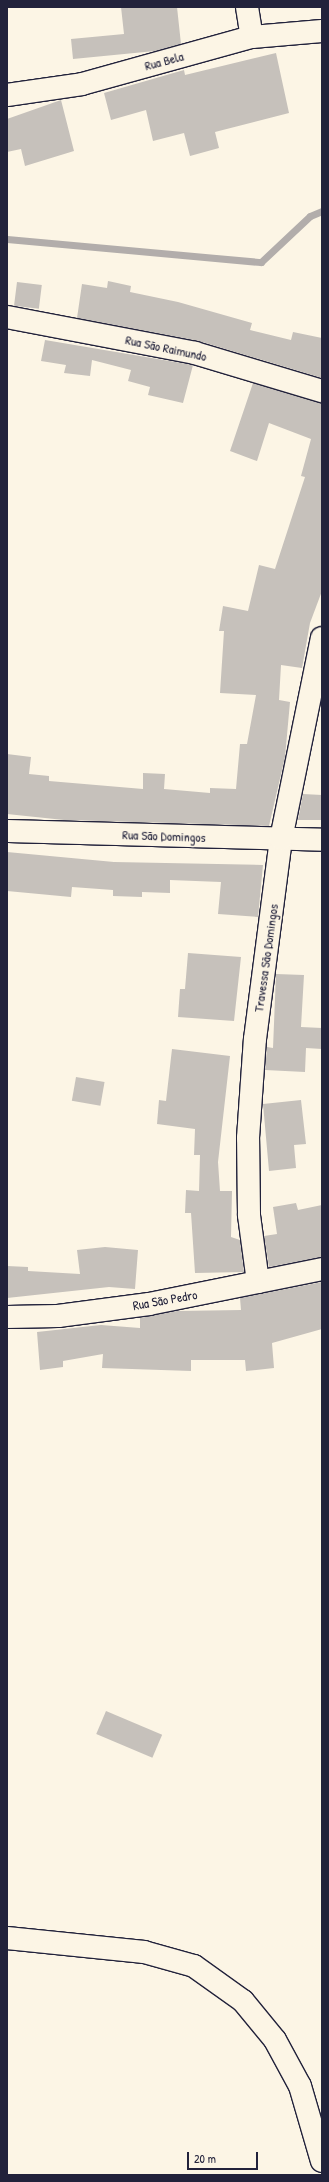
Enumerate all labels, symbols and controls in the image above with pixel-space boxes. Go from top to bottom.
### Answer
street label: Rua Bela [143,48,185,74]
street label: Rua São Raimundo [124,332,208,364]
street label: Rua São Domingos [122,827,206,845]
street label: Travessa São Domingos [251,903,281,1013]
street label: Rua São Pedro [132,1287,198,1313]
scale bar [189,2144,260,2170]
text: 20 m [194,2150,216,2167]

